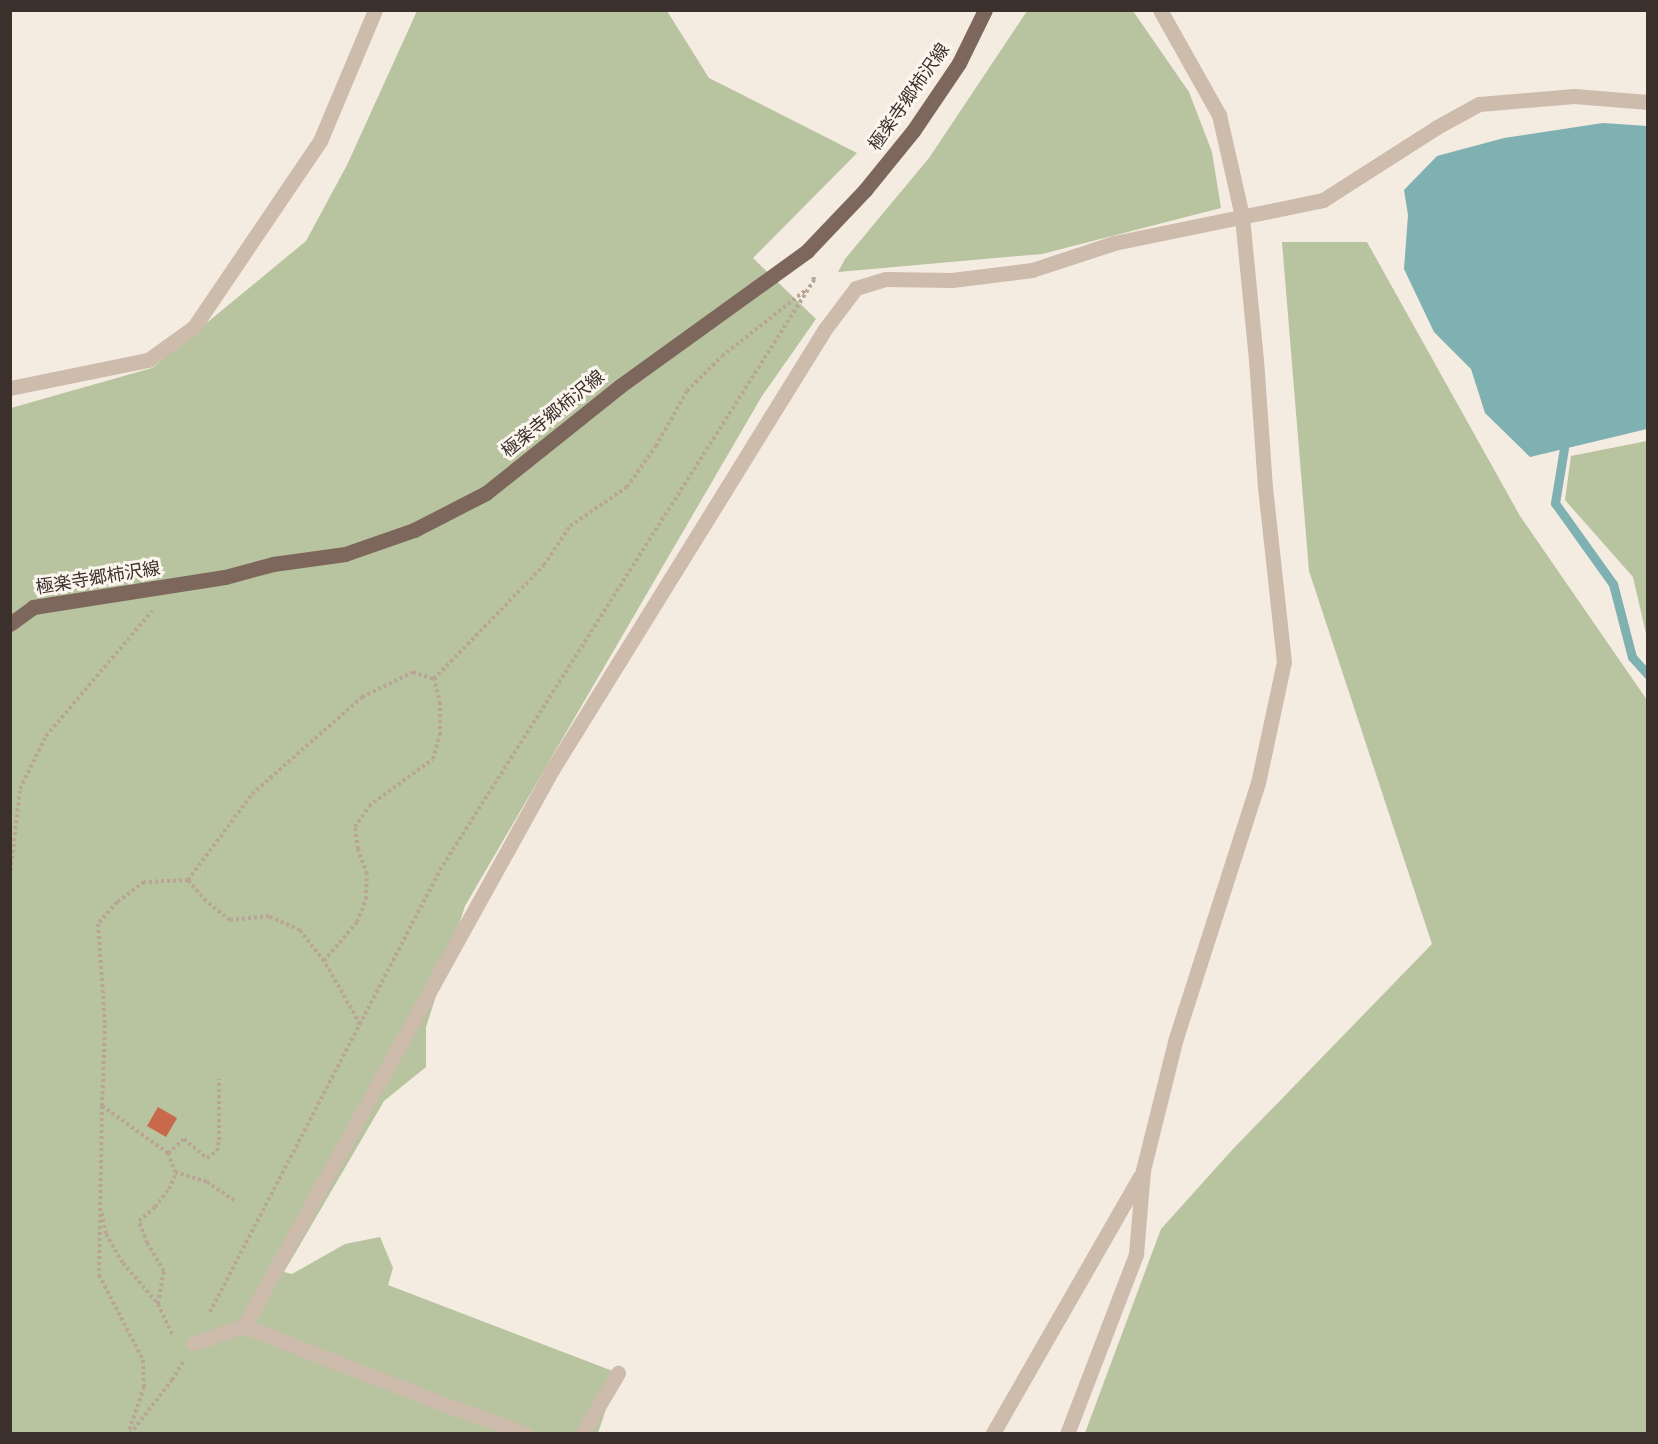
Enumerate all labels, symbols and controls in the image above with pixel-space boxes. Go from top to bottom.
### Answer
street label: 極楽寺郷柿沢線 [864,39,954,155]
street label: 極楽寺郷柿沢線 [497,366,609,462]
street label: 極楽寺郷柿沢線 [34,557,162,599]

